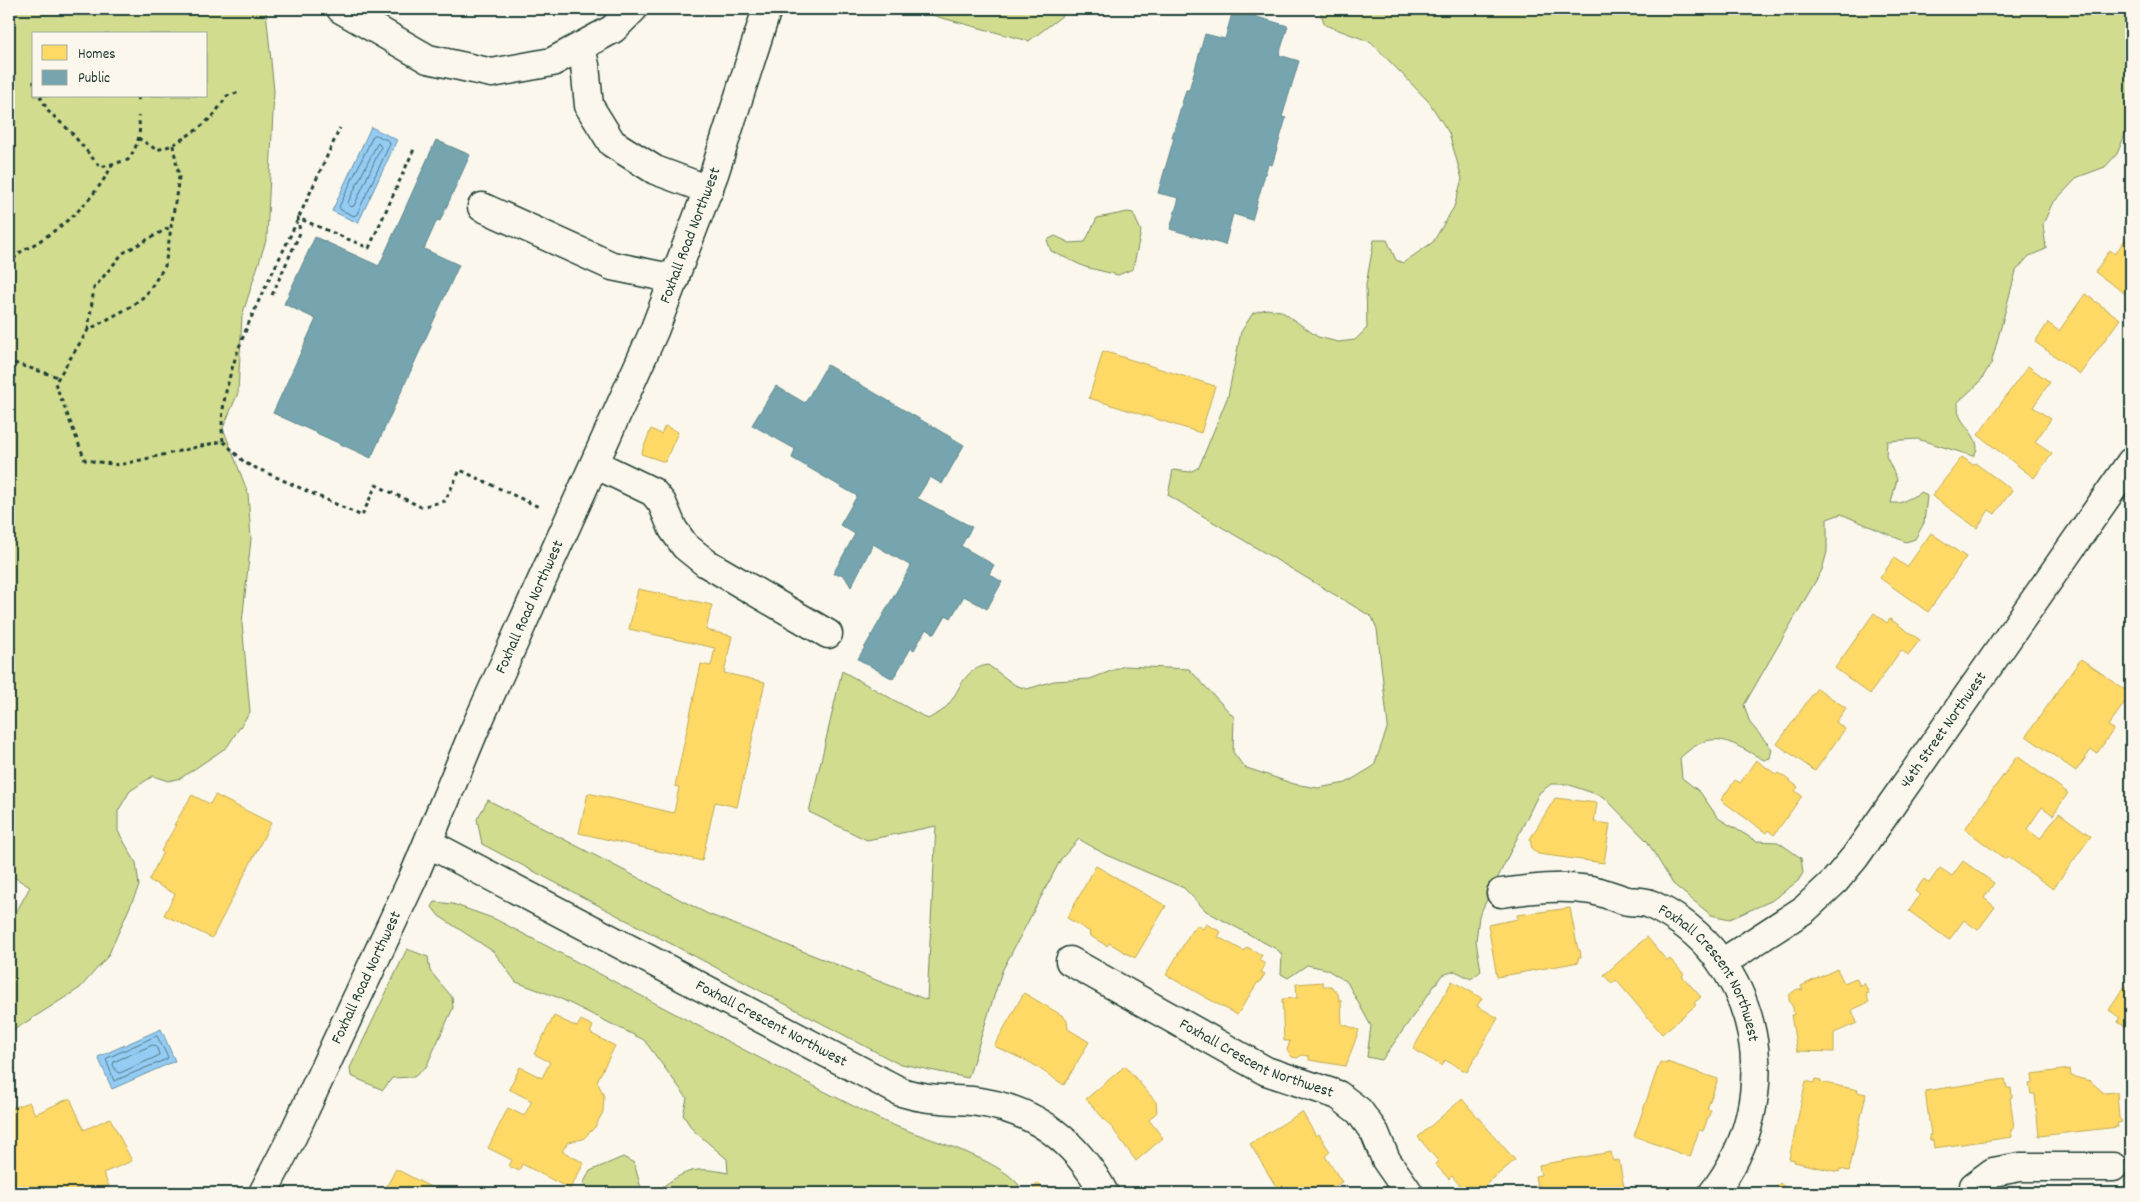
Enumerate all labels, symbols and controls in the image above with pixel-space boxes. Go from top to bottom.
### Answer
legend [32,32,208,98]
text: Homes [78,44,116,66]
text: Public [78,68,110,90]
street label: Foxhall Road Northwest [654,164,727,307]
street label: Foxhall Road Northwest [490,537,570,678]
street label: 46th Street Northwest [1895,667,1993,793]
street label: Foxhall Crescent Northwest [1654,899,1765,1043]
street label: Foxhall Road Northwest [326,907,407,1048]
street label: Foxhall Crescent Northwest [691,974,851,1073]
street label: Foxhall Crescent Northwest [1175,1013,1337,1104]

